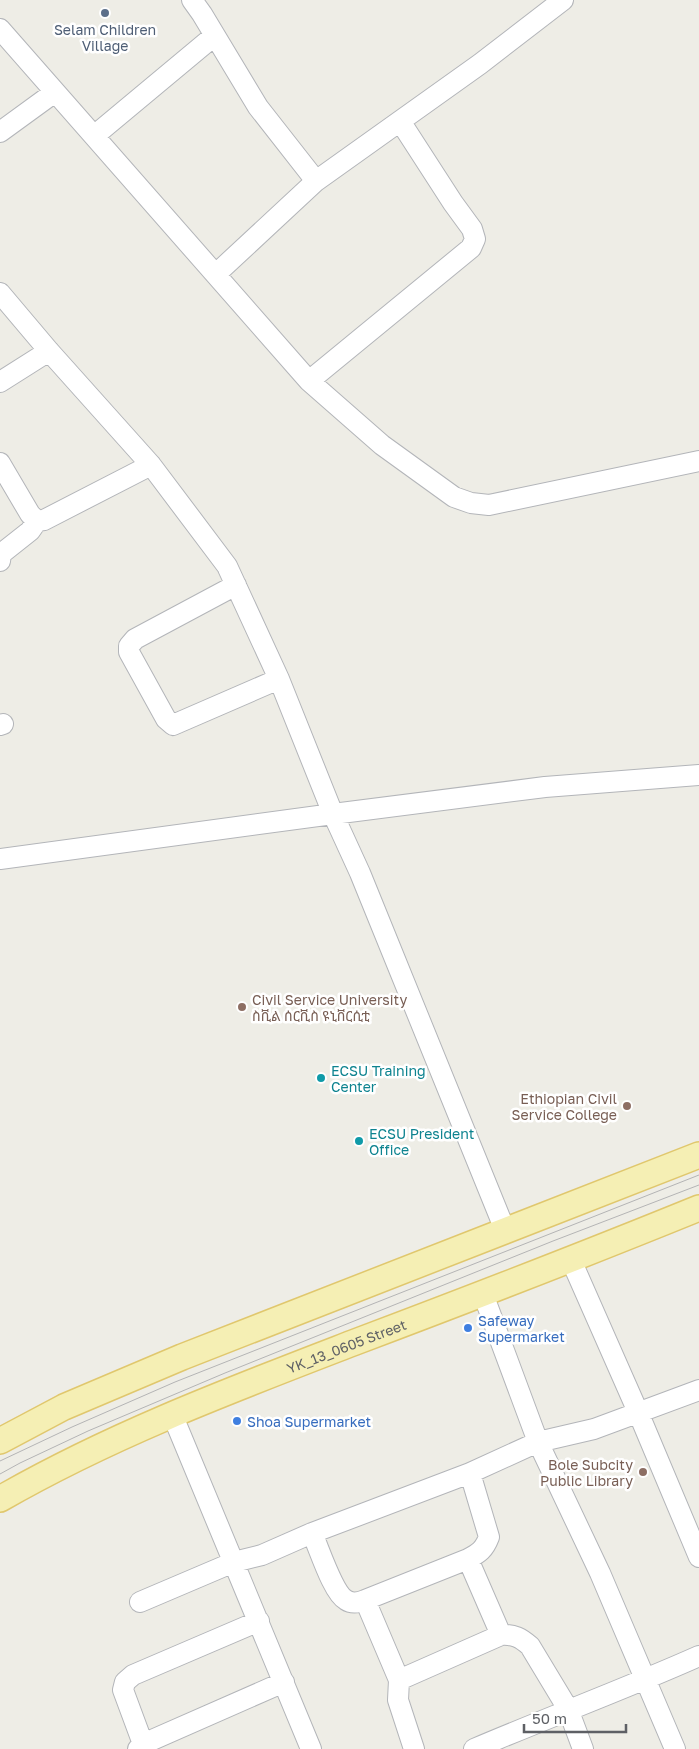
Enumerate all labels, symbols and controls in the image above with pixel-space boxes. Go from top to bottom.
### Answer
marker: Selam Children Village [99,7,111,19]
place label: Selam Children Village [54,21,156,54]
place label: Civil Service University ስቪል ሰርቪስ ዩኒቨርሲቲ [252,991,407,1024]
marker: Civil Service University ስቪል ሰርቪስ ዩኒቨርሲቲ [236,1001,248,1013]
place label: ECSU Training Center [331,1062,426,1095]
marker: ECSU Training Center [315,1072,327,1084]
place label: Ethiopian Civil Service College [512,1090,617,1123]
marker: Ethiopian Civil Service College [621,1100,633,1112]
place label: ECSU President Office [369,1125,474,1158]
marker: ECSU President Office [353,1135,365,1147]
place label: Safeway Supermarket [478,1312,565,1345]
street label: YK_13_0605 Street [284,1315,408,1376]
marker: Safeway Supermarket [462,1322,474,1334]
place label: Shoa Supermarket [247,1413,371,1430]
marker: Shoa Supermarket [231,1415,243,1427]
place label: Bole Subcity Public Library [540,1456,633,1489]
marker: Bole Subcity Public Library [637,1466,649,1478]
scale bar [524,1702,626,1734]
text: 50 m [532,1709,567,1727]

